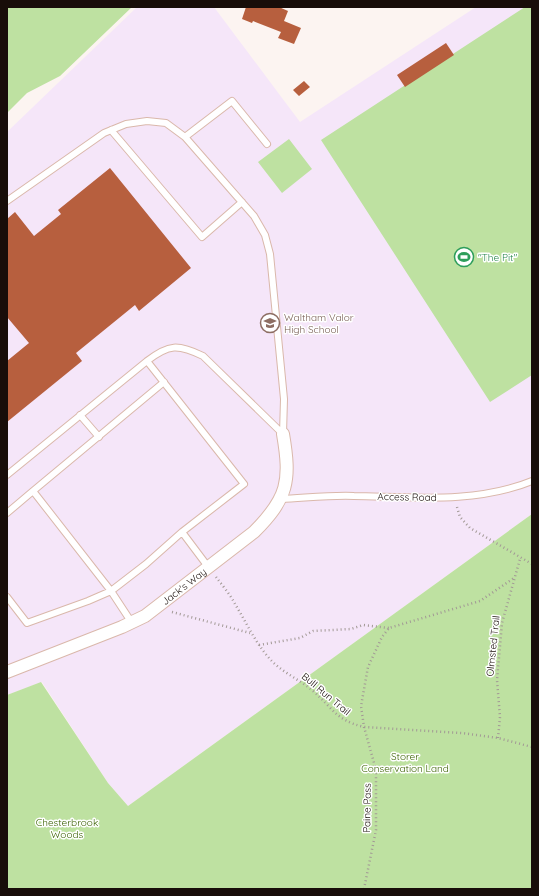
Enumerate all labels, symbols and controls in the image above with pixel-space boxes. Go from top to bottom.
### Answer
sports icon: "The Pit" [453,246,475,268]
place label: "The Pit" [478,251,517,264]
place label: Waltham Valor High School [284,311,354,336]
school or university icon: Waltham Valor High School [259,312,281,334]
street label: Access Road [377,490,437,504]
street label: Jack's Way [159,565,209,607]
street label: Olmsted Trail [483,615,503,677]
street label: Bull Run Trail [299,670,353,718]
park label: Storer Conservation Land [361,750,449,775]
street label: Paine Pass [360,783,374,833]
park label: Chesterbrook Woods [36,816,98,841]

